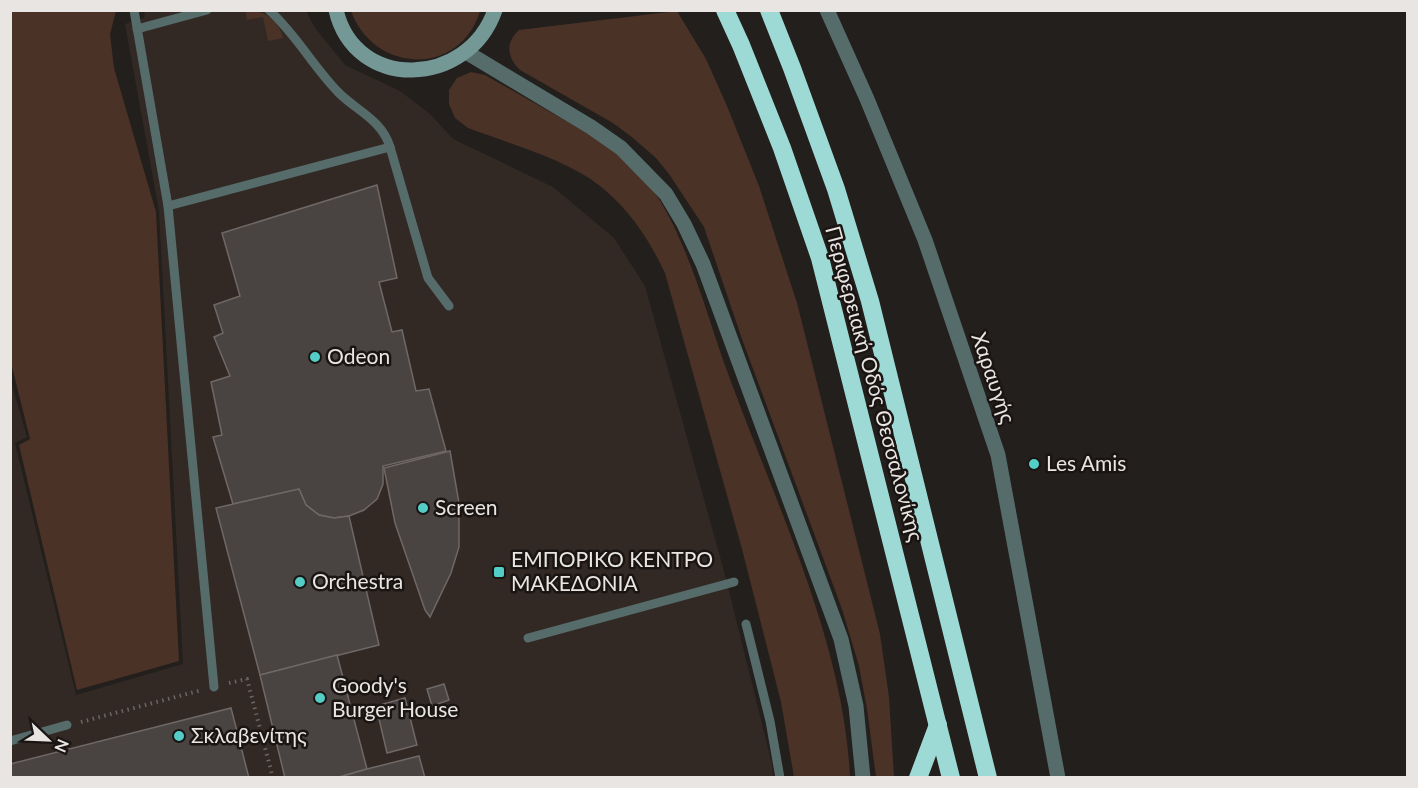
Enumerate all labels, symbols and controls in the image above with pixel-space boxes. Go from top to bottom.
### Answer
street label: Περιφερειακή Οδός Θεσσαλονίκης [821,223,930,544]
street label: Χαραυγής [967,329,1022,427]
place label: Odeon [327,343,390,368]
marker: Odeon [308,350,322,364]
place label: Les Amis [1046,450,1126,475]
marker: Les Amis [1027,457,1041,471]
place label: Screen [435,494,497,519]
marker: Screen [416,501,430,515]
place label: ΕΜΠΟΡΙΚΟ ΚΕΝΤΡΟ ΜΑΚΕΔΟΝΙΑ [511,546,713,595]
marker: ΕΜΠΟΡΙΚΟ ΚΕΝΤΡΟ ΜΑΚΕΔΟΝΙΑ [492,565,506,579]
place label: Orchestra [312,568,403,593]
marker: Orchestra [293,575,307,589]
place label: Goody's Burger House [332,672,458,721]
marker: Goody's Burger House [313,691,327,705]
north arrow [18,710,78,770]
place label: Σκλαβενίτης [191,722,307,747]
marker: Σκλαβενίτης [172,729,186,743]
text: N [51,737,73,755]

